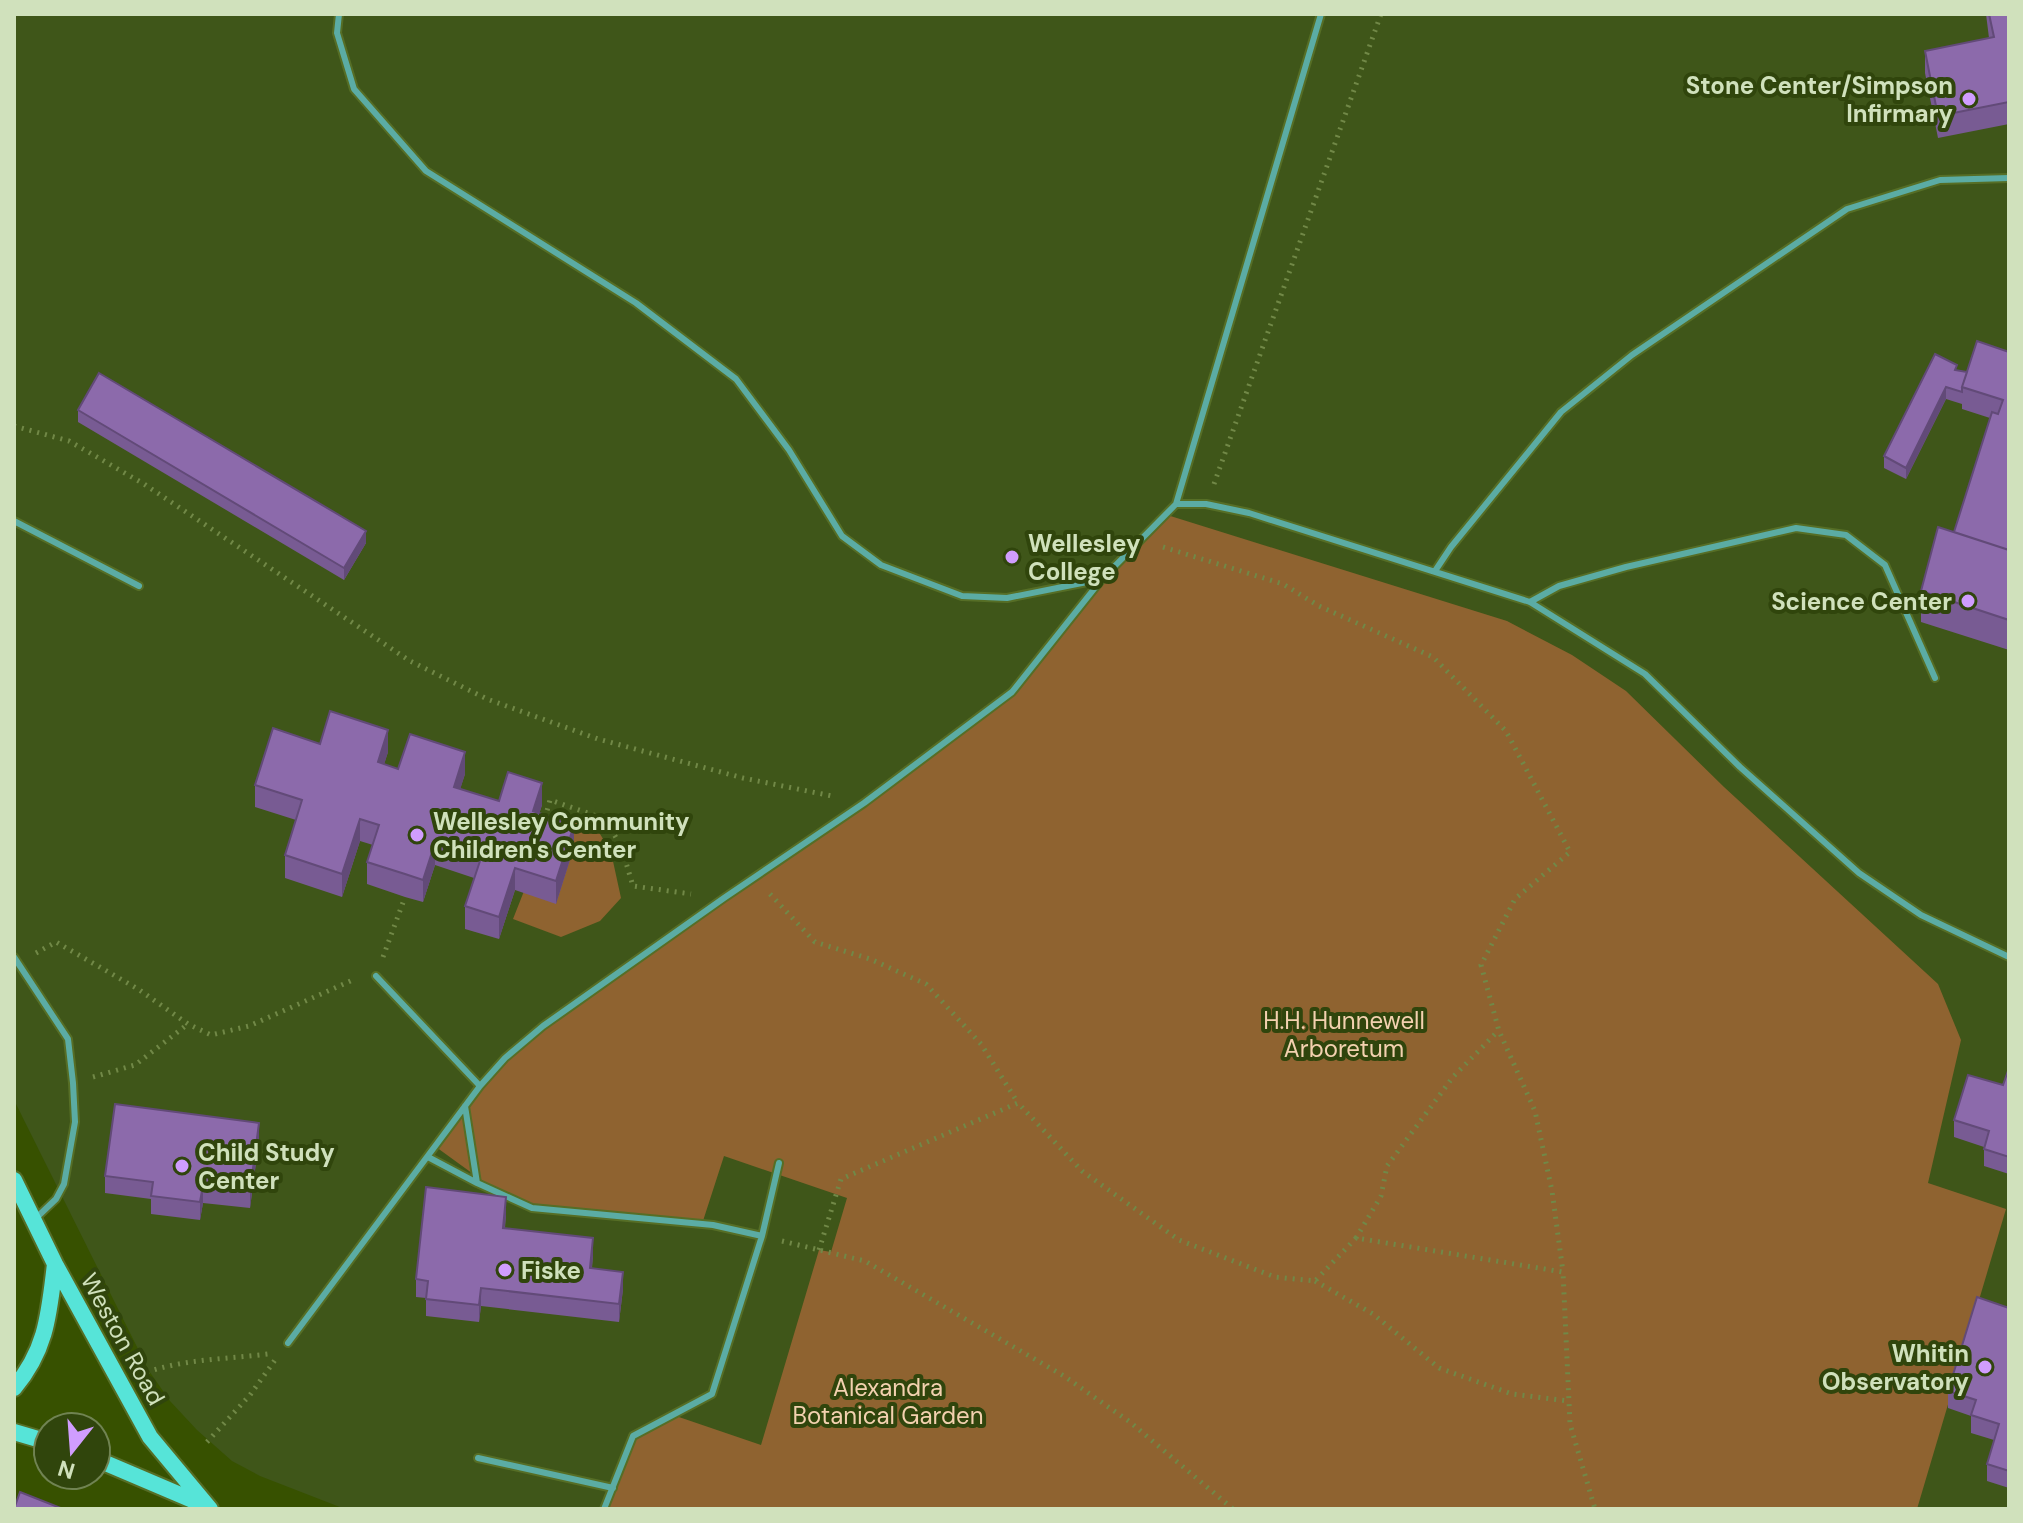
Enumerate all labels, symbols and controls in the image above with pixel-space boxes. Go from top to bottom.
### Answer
place label: Stone Center/Simpson Infirmary [1686,70,1953,129]
marker: Stone Center/Simpson Infirmary [1960,90,1978,108]
place label: Wellesley College [1028,528,1141,587]
marker: Wellesley College [1003,548,1021,566]
place label: Science Center [1771,586,1952,617]
marker: Science Center [1959,592,1977,610]
place label: Wellesley Community Children's Center [433,806,690,865]
marker: Wellesley Community Children's Center [408,826,426,844]
park label: H.H. Hunnewell Arboretum [1263,1005,1425,1064]
place label: Child Study Center [198,1137,335,1196]
marker: Child Study Center [173,1157,191,1175]
place label: Fiske [521,1255,581,1286]
marker: Fiske [496,1261,514,1279]
street label: Weston Road [74,1267,172,1411]
place label: Whitin Observatory [1822,1338,1969,1397]
marker: Whitin Observatory [1976,1358,1994,1376]
park label: Alexandra Botanical Garden [793,1372,983,1431]
north arrow [32,1411,112,1491]
text: N [54,1453,78,1486]

